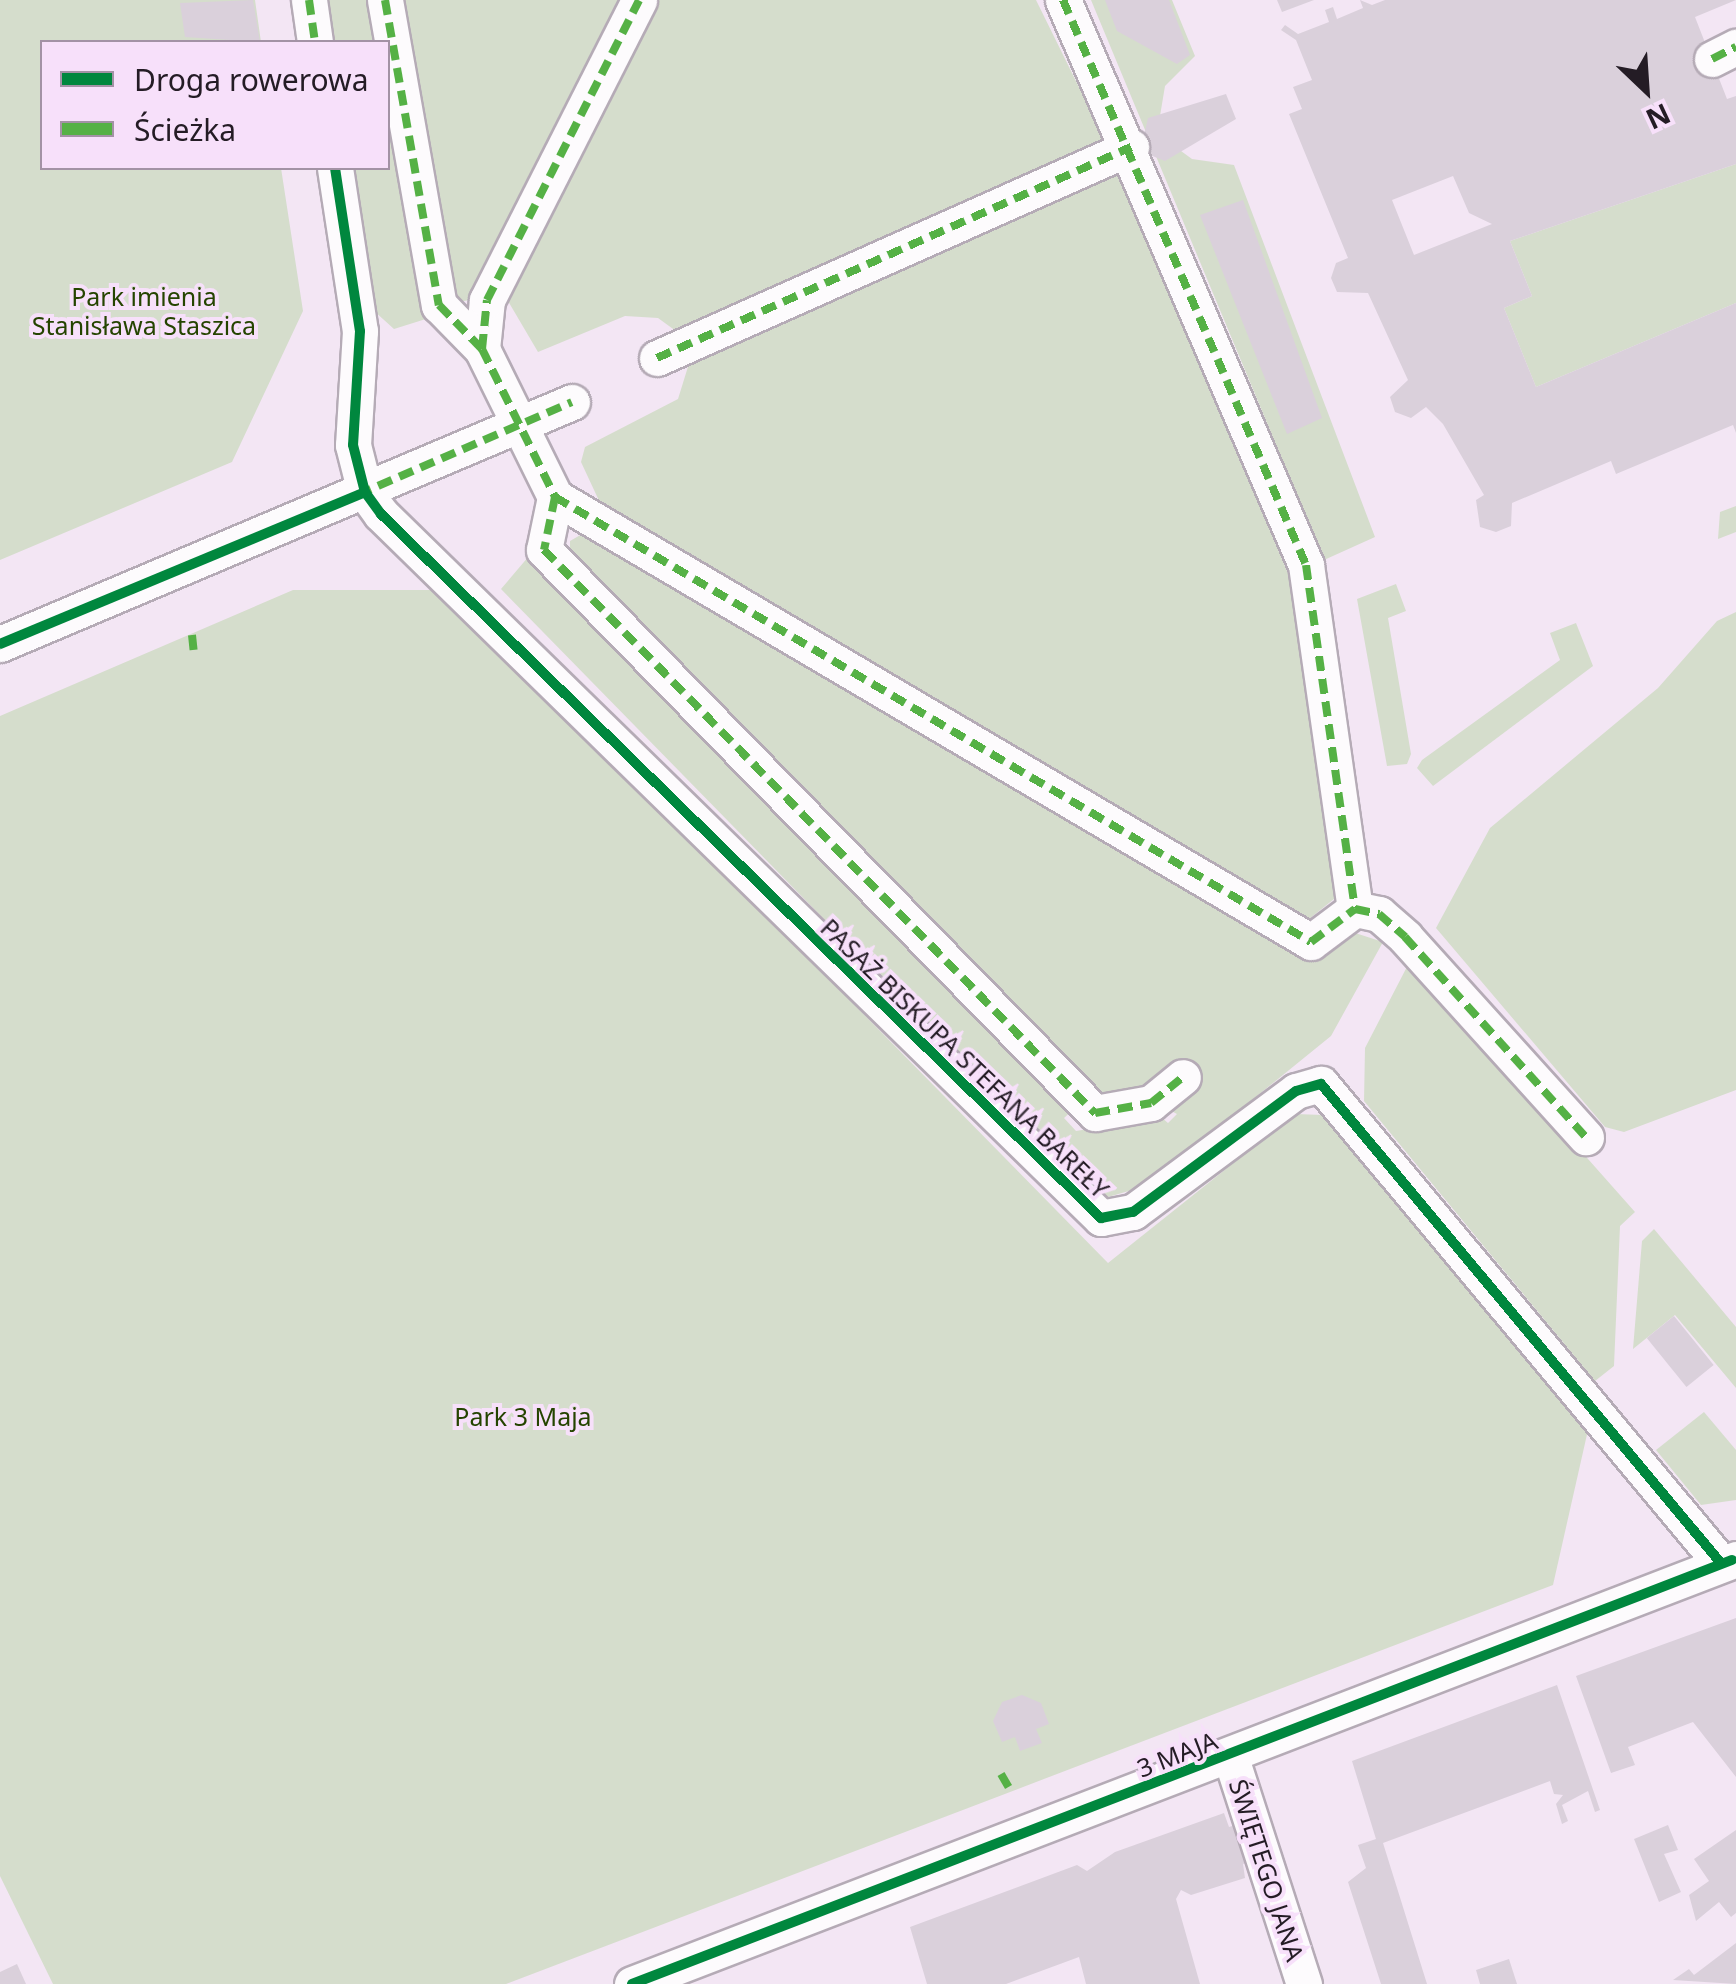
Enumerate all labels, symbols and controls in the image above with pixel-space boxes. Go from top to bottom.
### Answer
legend [40,40,390,170]
north arrow [1596,40,1696,140]
text: Droga rowerowa [134,59,369,100]
text: N [1640,95,1677,139]
text: Ścieżka [134,109,236,150]
park label: Park imienia Stanisława Staszica [32,282,256,341]
street label: PASAŻ BISKUPA STEFANA BAREŁY [815,912,1115,1204]
park label: Park 3 Maja [454,1401,592,1431]
street label: 3 MAJA [1133,1725,1221,1783]
street label: ŚWIĘTEGO JANA [1224,1775,1310,1965]

